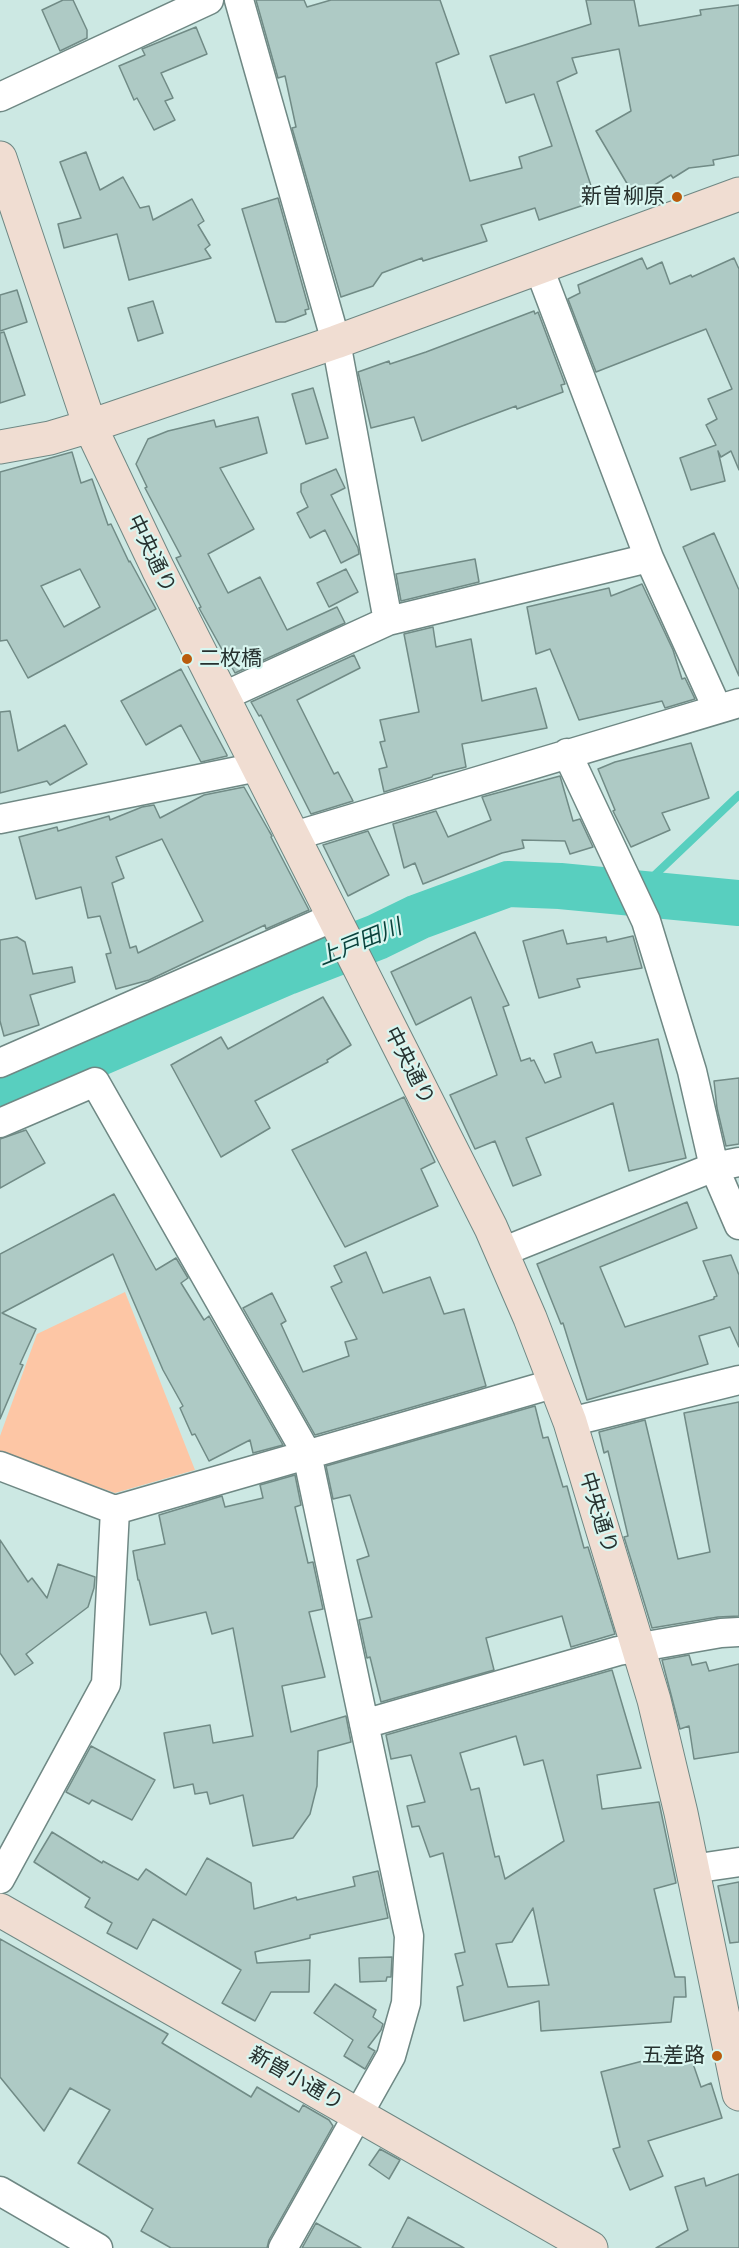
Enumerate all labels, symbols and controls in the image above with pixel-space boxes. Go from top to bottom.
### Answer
place label: 新曽柳原 [581,184,665,210]
marker: 新曽柳原 [670,190,684,204]
street label: 中央通り [121,511,181,597]
place label: 二枚橋 [199,646,262,672]
marker: 二枚橋 [180,652,194,666]
water label: 上戸田川 [314,914,406,972]
street label: 中央通り [379,1023,439,1109]
street label: 中央通り [574,1469,622,1557]
street label: 新曽小通り [244,2042,348,2116]
place label: 五差路 [642,2043,705,2069]
marker: 五差路 [710,2049,724,2063]

